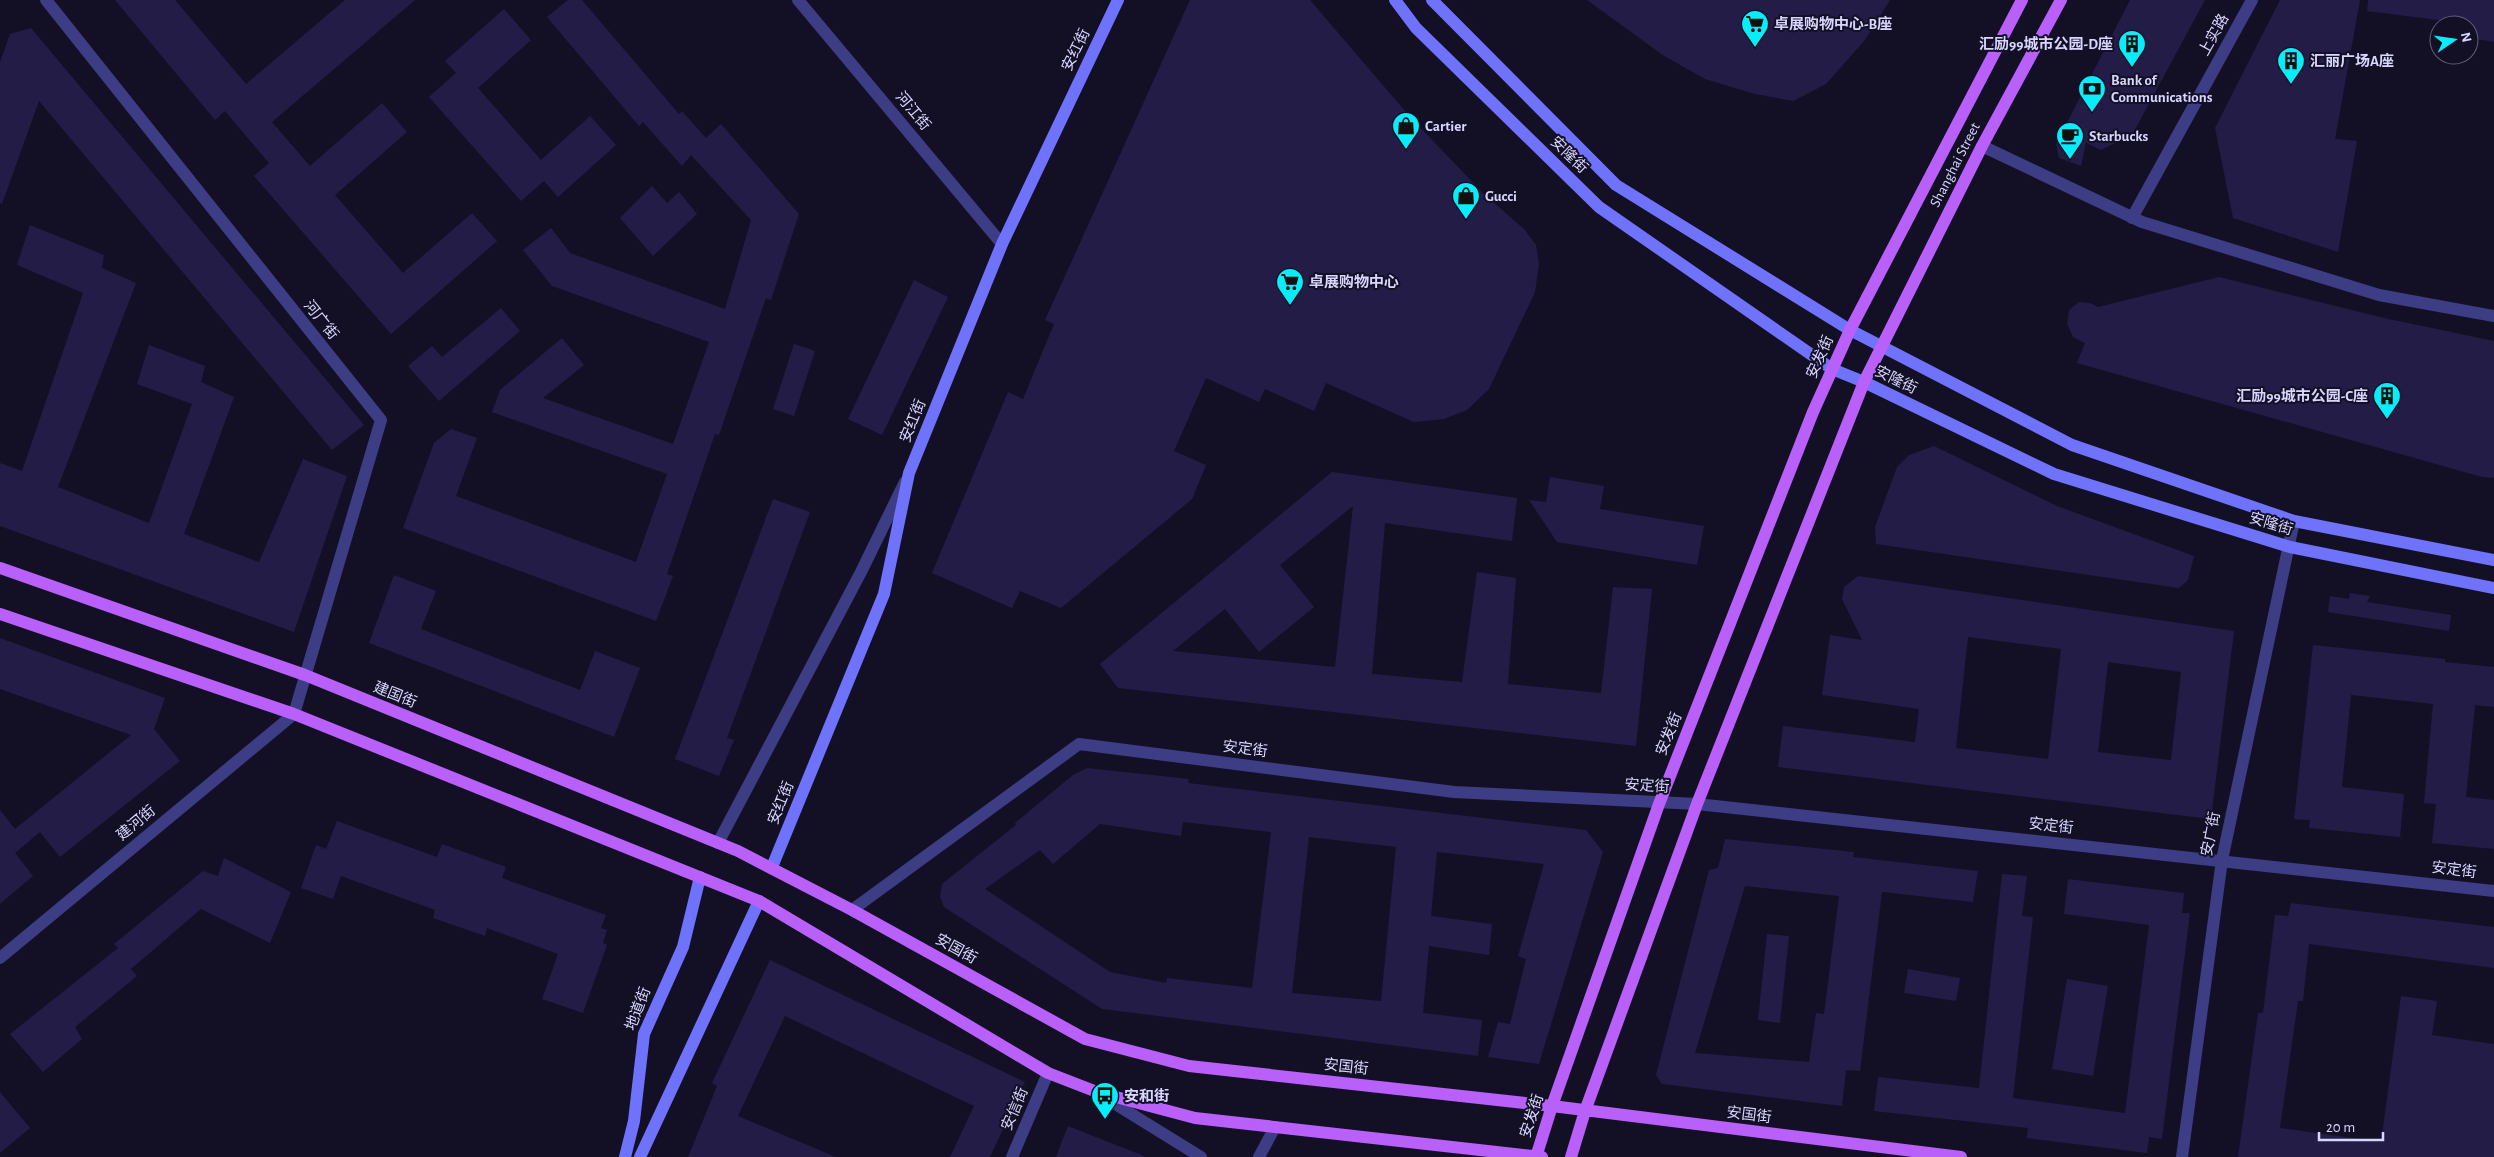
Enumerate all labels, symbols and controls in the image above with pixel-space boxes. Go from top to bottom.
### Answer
supermarket icon: 卓展购物中心-B座 [1740,9,1770,48]
street label: 上实路 [2196,11,2231,58]
place label: 卓展购物中心-B座 [1774,15,1892,32]
north arrow [2429,15,2479,65]
street label: 安红街 [1058,26,1093,74]
building icon: 汇励99城市公园-D座 [2117,29,2147,68]
text: N [2458,31,2474,44]
place label: 汇励99城市公园-D座 [1979,35,2113,52]
building icon: 汇丽广场A座 [2276,46,2306,85]
place label: 汇丽广场A座 [2310,52,2394,69]
place label: Bank of Communications [2111,73,2213,105]
bank icon: Bank of Communications [2077,74,2107,113]
street label: 河江街 [893,88,934,133]
shop icon: Cartier [1391,111,1421,150]
place label: Cartier [1425,119,1467,134]
street label: Shanghai Street [1927,120,1983,210]
cafe icon: Starbucks [2055,121,2085,160]
place label: Starbucks [2089,129,2149,144]
street label: 安隆街 [1548,133,1591,176]
shop icon: Gucci [1451,181,1481,220]
place label: Gucci [1485,189,1517,204]
supermarket icon: 卓展购物中心 [1275,267,1305,306]
place label: 卓展购物中心 [1309,274,1399,290]
street label: 河广街 [301,297,342,342]
street label: 安发街 [1803,333,1836,381]
street label: 安隆街 [1872,362,1920,397]
building icon: 汇励99城市公园-C座 [2372,381,2402,420]
place label: 汇励99城市公园-C座 [2236,387,2368,404]
street label: 安红街 [897,397,928,445]
street label: 安隆街 [2247,509,2295,538]
street label: 建国街 [371,679,419,710]
street label: 安发街 [1653,710,1684,758]
street label: 安定街 [1222,738,1268,759]
street label: 安定街 [1624,776,1670,795]
street label: 安红街 [765,779,796,827]
street label: 建河街 [113,802,158,843]
street label: 安广街 [2198,810,2223,858]
street label: 安定街 [2028,815,2074,836]
street label: 安定街 [2431,859,2477,880]
street label: 安国街 [933,931,980,966]
street label: 地道街 [622,985,653,1033]
street label: 安国街 [1323,1056,1369,1077]
bus stop icon: 安和街 [1090,1081,1120,1120]
street label: 安信街 [998,1085,1031,1133]
place label: 安和街 [1124,1088,1169,1104]
street label: 安发街 [1517,1092,1546,1140]
street label: 安国街 [1726,1104,1772,1125]
scale bar [2319,1110,2383,1142]
text: 20 m [2326,1120,2355,1135]

